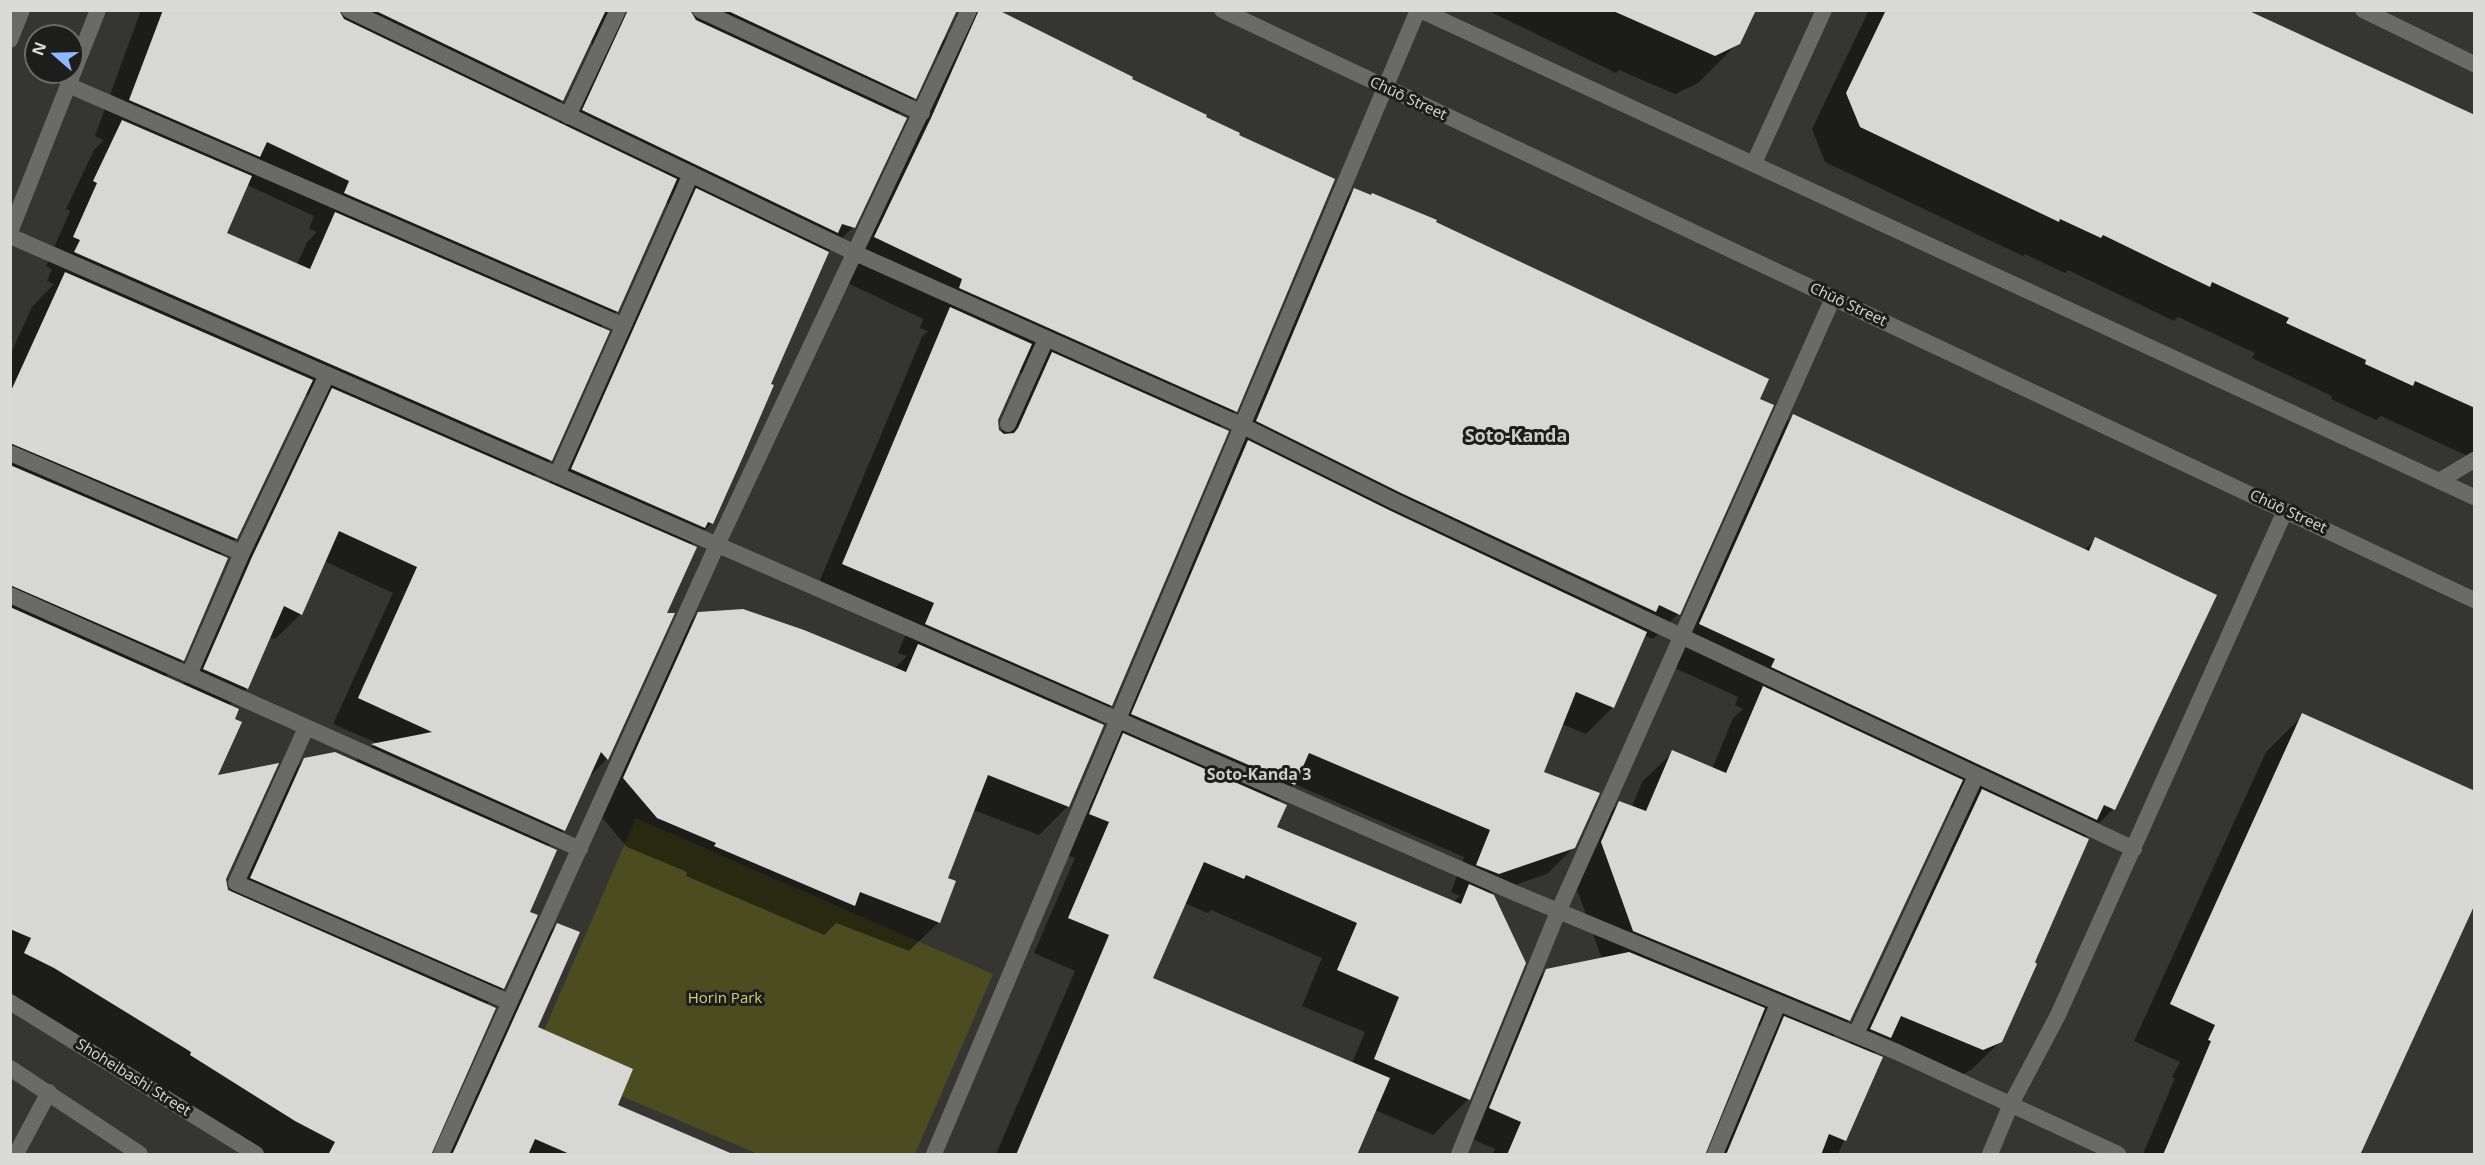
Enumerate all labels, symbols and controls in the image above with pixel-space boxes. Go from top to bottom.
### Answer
north arrow [24,24,84,84]
text: N [26,39,52,58]
street label: Chūō Street [1367,73,1449,125]
street label: Chūō Street [1807,279,1889,331]
district label: Soto-Kanda [1465,426,1567,448]
street label: Chūō Street [2247,486,2329,538]
district label: Soto-Kanda 3 [1207,765,1311,785]
park label: Horin Park [688,990,762,1008]
street label: Shoheibashi Street [73,1036,193,1120]

